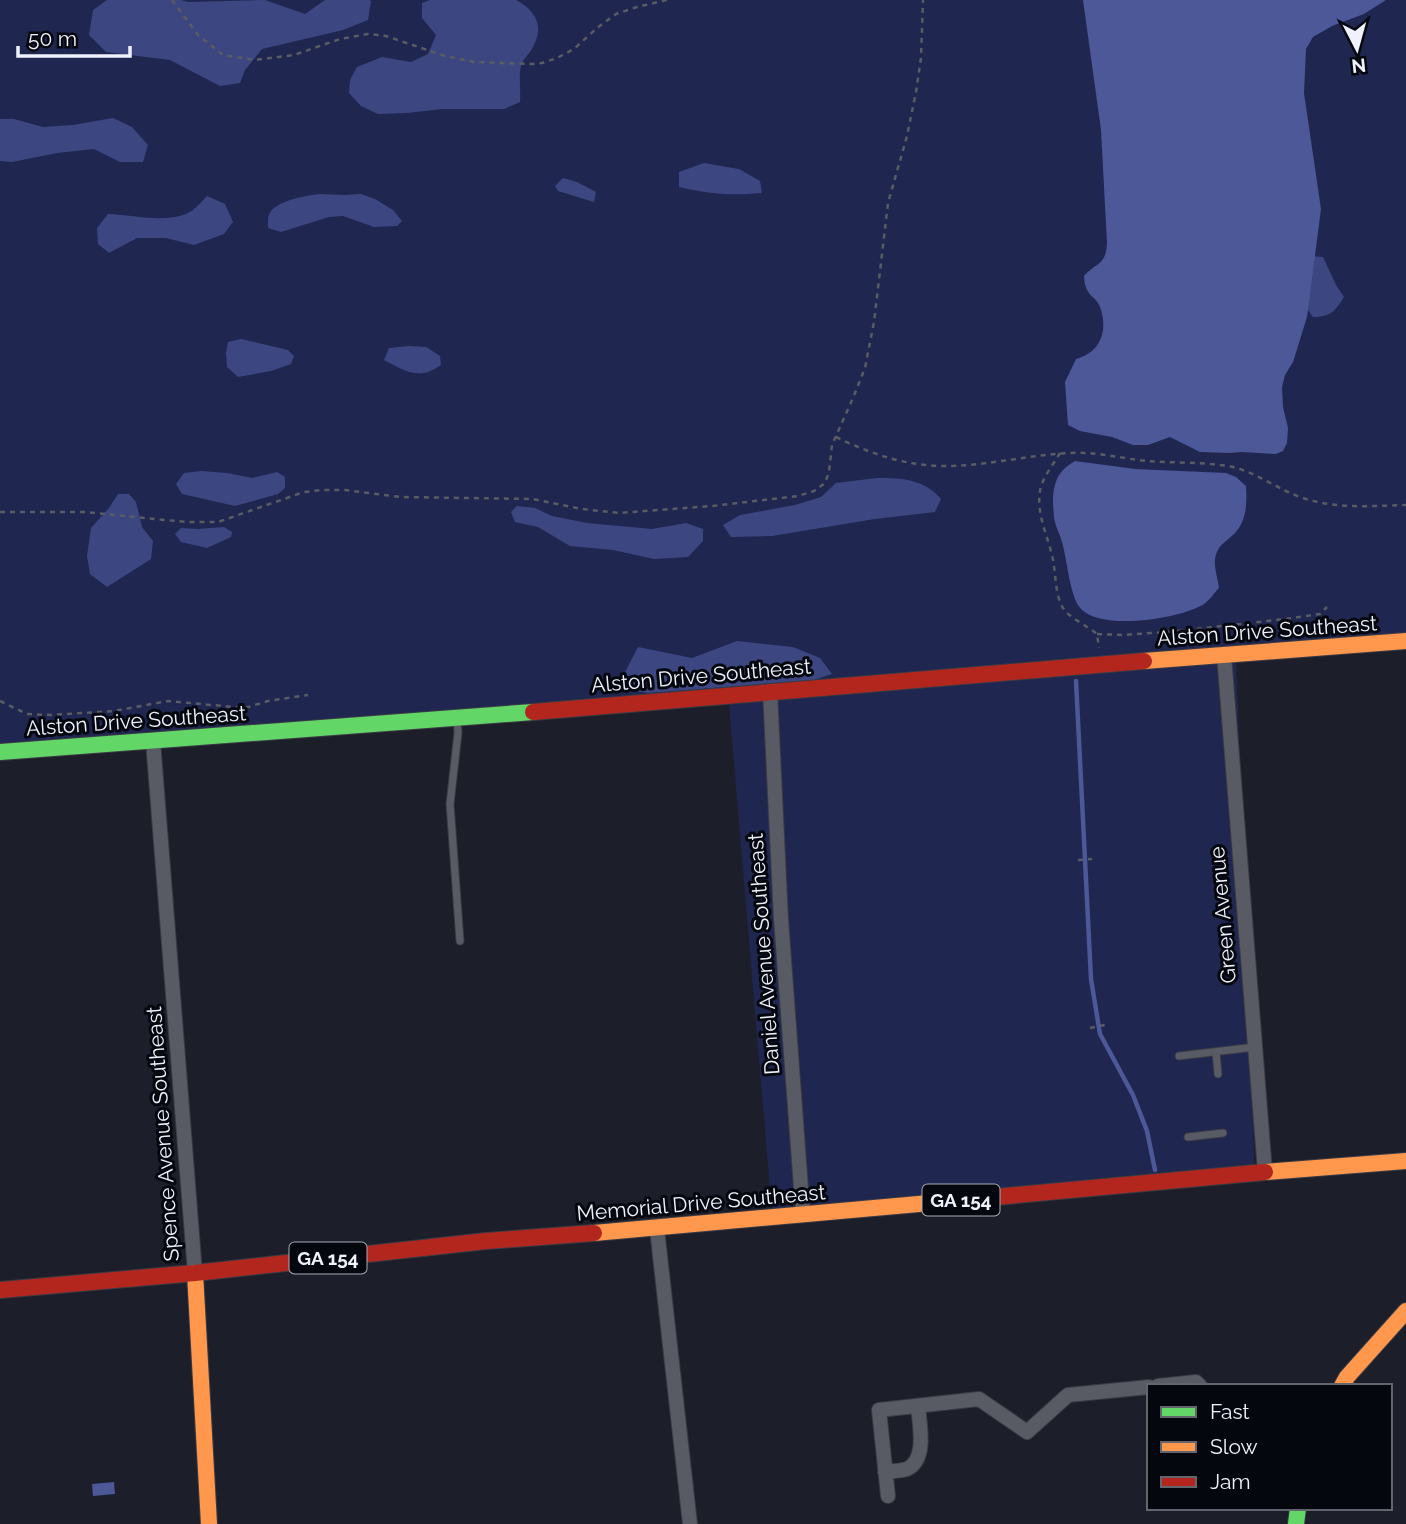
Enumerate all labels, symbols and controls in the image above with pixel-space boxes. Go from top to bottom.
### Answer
scale bar [18,14,130,58]
north arrow [1322,14,1392,84]
text: 50 m [28,26,77,51]
text: N [1350,54,1367,78]
street label: Alston Drive Southeast [1156,610,1378,651]
street label: Alston Drive Southeast [590,653,812,698]
street label: Alston Drive Southeast [25,700,247,741]
street label: Daniel Avenue Southeast [743,832,784,1076]
street label: Green Avenue [1204,846,1241,985]
street label: Spence Avenue Southeast [141,1006,184,1262]
street label: Memorial Drive Southeast [576,1179,826,1226]
road number: GA 154 [922,1184,1000,1216]
road number: GA 154 [290,1242,366,1274]
legend [1147,1384,1392,1510]
text: Fast [1210,1399,1250,1424]
text: Slow [1210,1434,1258,1459]
text: Jam [1210,1469,1251,1494]

